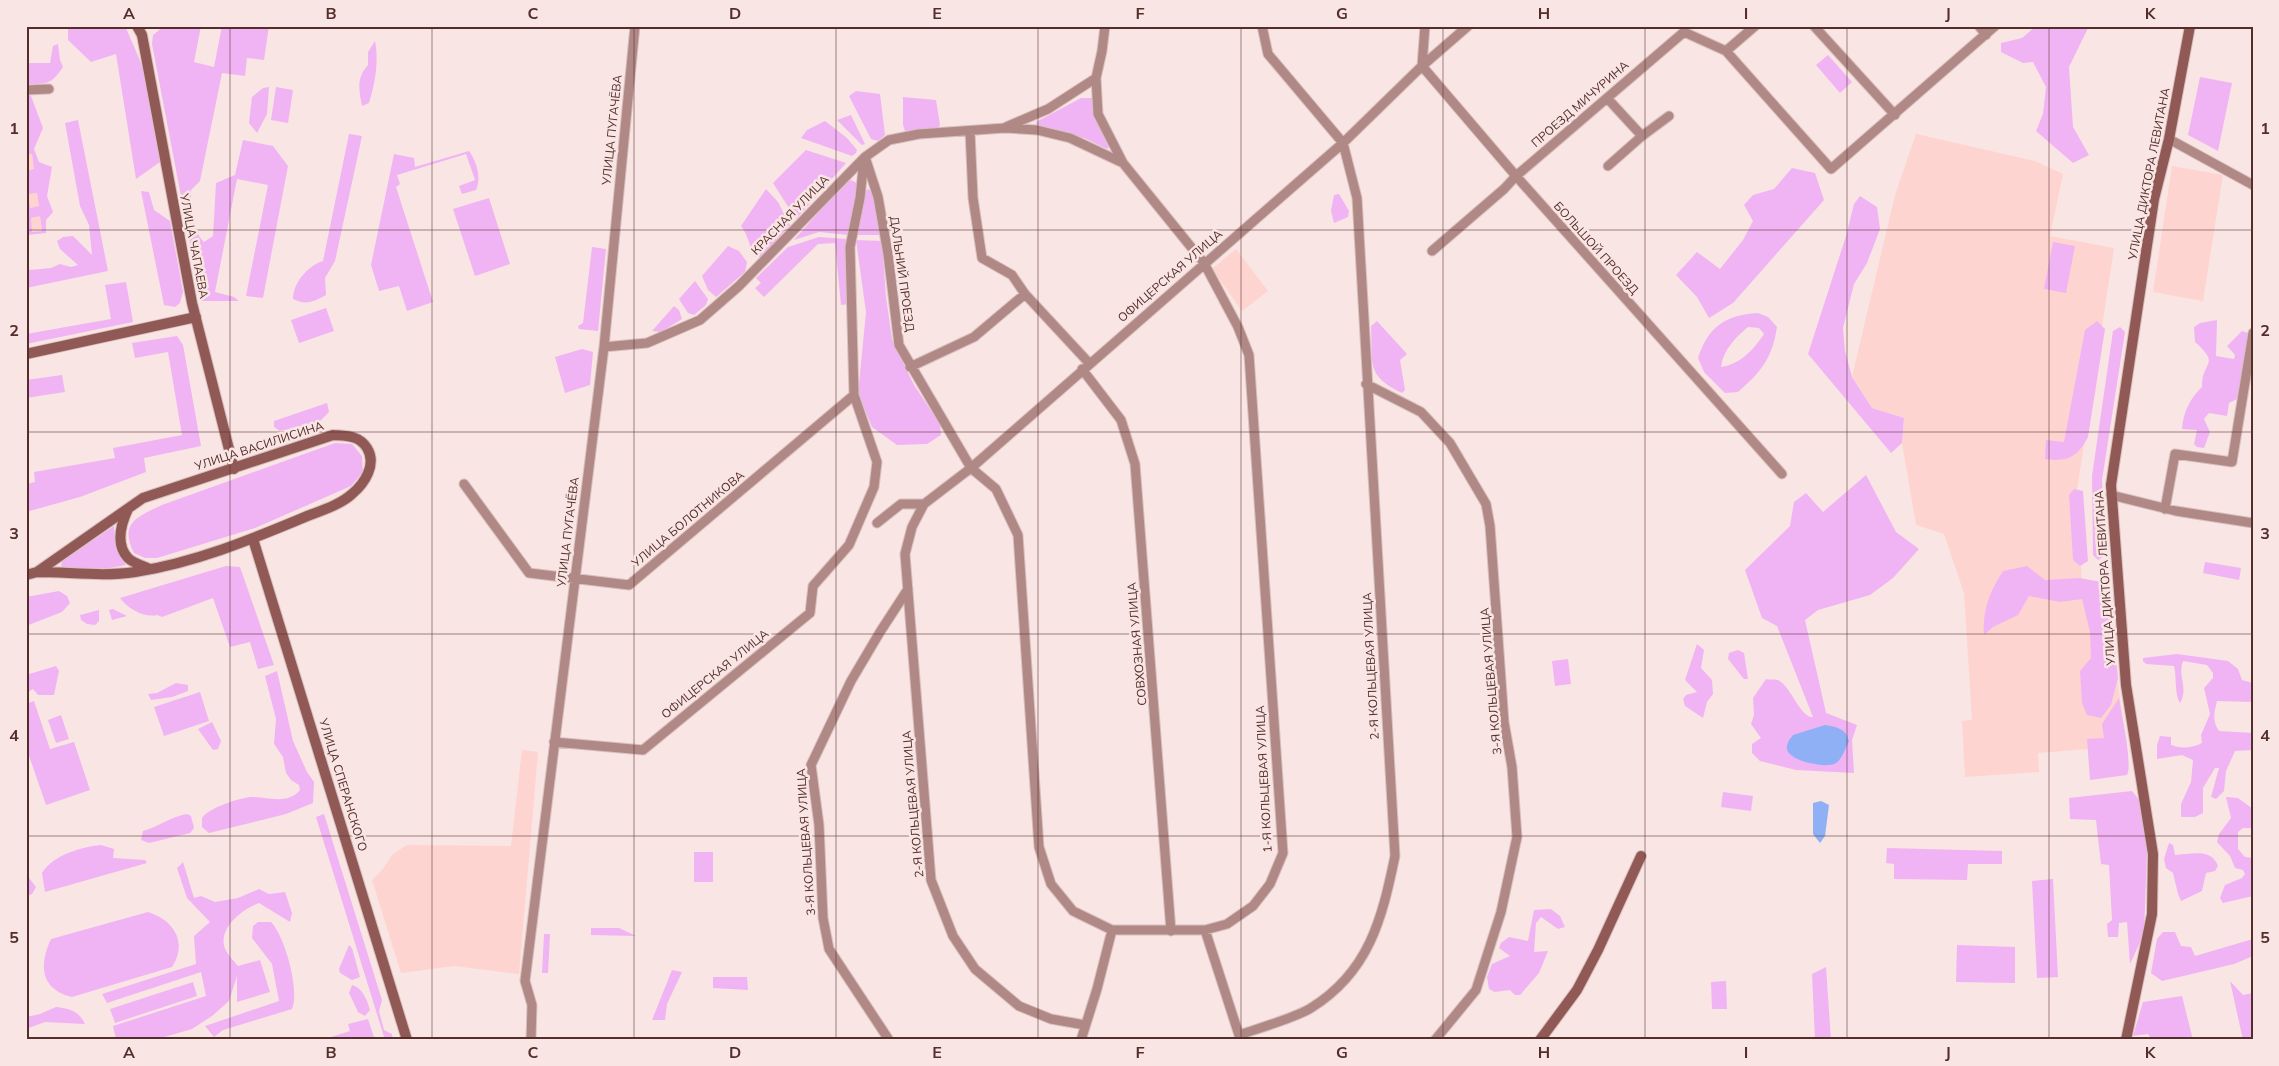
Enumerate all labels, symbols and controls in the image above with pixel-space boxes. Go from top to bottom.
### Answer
text: A [123,3,135,23]
text: B [325,3,337,23]
text: C [528,3,539,23]
text: D [729,3,741,23]
text: E [932,3,942,23]
text: F [1135,3,1145,23]
text: G [1336,3,1348,23]
text: H [1538,3,1550,23]
text: I [1744,3,1748,23]
text: J [1945,3,1951,23]
text: K [2145,3,2157,23]
street label: ПРОЕЗД МИЧУРИНА [1528,57,1632,150]
street label: УЛИЦА ПУГАЧЁВА [598,74,625,187]
street label: УЛИЦА ДИКТОРА ЛЕВИТАНА [2124,86,2173,262]
text: 1 [9,118,19,138]
text: 1 [2260,118,2270,138]
street label: КРАСНАЯ УЛИЦА [748,171,832,258]
street label: УЛИЦА ЧАПАЕВА [177,191,212,300]
street label: БОЛЬШОЙ ПРОЕЗД [1551,198,1642,297]
street label: ДАЛЬНИЙ ПРОЕЗД [887,215,918,333]
street label: ОФИЦЕРСКАЯ УЛИЦА [1114,226,1225,325]
text: 2 [9,320,19,340]
text: 2 [2260,320,2270,340]
street label: УЛИЦА ВАСИЛИСИНА [192,418,325,474]
street label: УЛИЦА БОЛОТНИКОВА [628,467,747,571]
street label: УЛИЦА ПУГАЧЁВА [553,476,582,589]
street label: УЛИЦА ДИКТОРА ЛЕВИТАНА [2091,490,2118,667]
text: 3 [9,523,19,543]
text: 3 [2260,523,2270,543]
street label: СОВХОЗНАЯ УЛИЦА [1124,581,1149,706]
street label: 2-Я КОЛЬЦЕВАЯ УЛИЦА [1359,592,1382,740]
street label: 3-Я КОЛЬЦЕВАЯ УЛИЦА [1477,607,1504,755]
street label: ОФИЦЕРСКАЯ УЛИЦА [658,626,771,722]
street label: 1-Я КОЛЬЦЕВАЯ УЛИЦА [1252,705,1275,853]
street label: УЛИЦА СПЕРАНСКОГО [316,716,371,853]
text: 4 [9,725,19,745]
text: 4 [2260,725,2270,745]
street label: 2-Я КОЛЬЦЕВАЯ УЛИЦА [899,730,926,878]
street label: 3-Я КОЛЬЦЕВАЯ УЛИЦА [793,768,818,916]
text: 5 [9,927,19,947]
text: 5 [2260,927,2270,947]
text: A [123,1042,135,1062]
text: B [325,1042,337,1062]
text: C [528,1042,539,1062]
text: D [729,1042,741,1062]
text: E [932,1042,942,1062]
text: F [1135,1042,1145,1062]
text: G [1336,1042,1348,1062]
text: H [1538,1042,1550,1062]
text: I [1744,1042,1748,1062]
text: J [1945,1042,1951,1062]
text: K [2145,1042,2157,1062]

